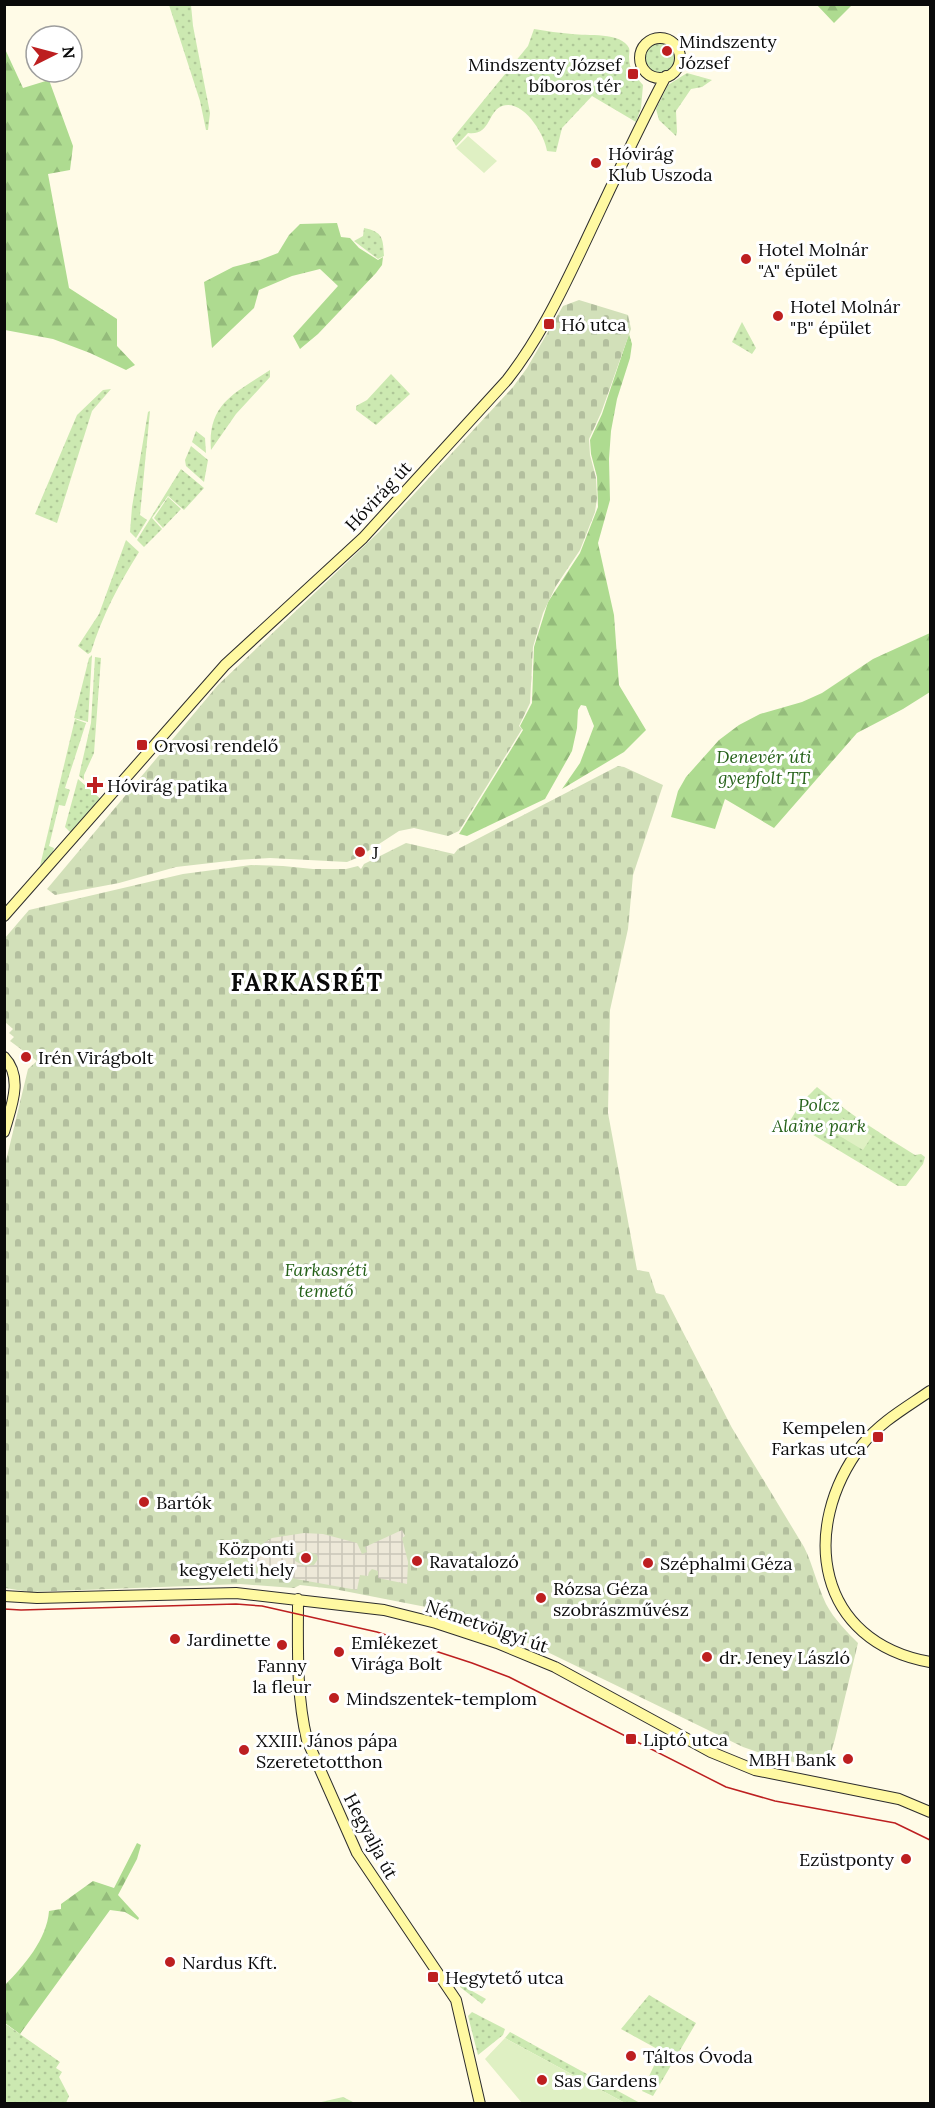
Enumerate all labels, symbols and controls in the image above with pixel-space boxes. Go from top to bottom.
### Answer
north arrow [24,24,84,84]
place label: Mindszenty József [678,30,777,74]
marker: Mindszenty József [660,44,674,58]
text: N [58,45,80,60]
place label: Mindszenty József bíboros tér [468,53,623,97]
marker: Mindszenty József bíboros tér [626,67,640,81]
place label: Hóvirág Klub Uszoda [608,142,713,186]
marker: Hóvirág Klub Uszoda [589,156,603,170]
place label: Hotel Molnár "A" épület [758,238,869,282]
marker: Hotel Molnár "A" épület [739,252,753,266]
place label: Hotel Molnár "B" épület [790,295,901,339]
marker: Hotel Molnár "B" épület [771,309,785,323]
place label: Hó utca [561,313,626,336]
marker: Hó utca [542,317,556,331]
street label: Hóvirág út [340,456,416,536]
place label: Orvosi rendelő [154,734,278,757]
marker: Orvosi rendelő [135,738,149,752]
park label: Denevér úti gyepfolt TT [716,745,812,789]
place label: Hóvirág patika [107,774,228,797]
marker: Hóvirág patika [88,778,102,792]
place label: J [371,841,379,864]
marker: J [353,845,367,859]
district label: FARKASRÉT [231,966,384,998]
place label: Irén Virágbolt [38,1046,154,1069]
marker: Irén Virágbolt [19,1050,33,1064]
park label: Polcz Alaine park [771,1093,866,1137]
park label: Farkasréti temető [285,1258,368,1302]
place label: Kempelen Farkas utca [771,1416,866,1460]
marker: Kempelen Farkas utca [871,1430,885,1444]
place label: Bartók [156,1491,212,1514]
marker: Bartók [137,1495,151,1509]
place label: Központi kegyeleti hely [179,1537,294,1581]
place label: Ravatalozó [429,1550,519,1573]
marker: Központi kegyeleti hely [299,1551,313,1565]
place label: Széphalmi Géza [660,1552,793,1575]
marker: Ravatalozó [410,1554,424,1568]
marker: Széphalmi Géza [641,1556,655,1570]
place label: Rózsa Géza szobrászművész [553,1577,689,1621]
marker: Rózsa Géza szobrászművész [534,1591,548,1605]
street label: Németvölgyi út [423,1594,551,1658]
place label: Jardinette [186,1628,271,1651]
place label: Emlékezet Virága Bolt [350,1631,442,1675]
marker: Jardinette [168,1632,182,1646]
marker: Fanny la fleur [275,1638,289,1652]
marker: Emlékezet Virága Bolt [332,1645,346,1659]
place label: dr. Jeney László [719,1646,850,1669]
marker: dr. Jeney László [700,1650,714,1664]
place label: Fanny la fleur [253,1654,312,1698]
place label: Mindszentek-templom [346,1687,537,1710]
marker: Mindszentek-templom [327,1691,341,1705]
place label: Liptó utca [643,1728,728,1751]
place label: XXIII. János pápa Szeretetotthon [256,1729,398,1773]
marker: Liptó utca [624,1732,638,1746]
marker: XXIII. János pápa Szeretetotthon [237,1743,251,1757]
place label: MBH Bank [749,1748,836,1771]
marker: MBH Bank [841,1752,855,1766]
street label: Hegyalja út [339,1789,403,1883]
place label: Ezüstponty [799,1848,894,1871]
marker: Ezüstponty [899,1852,913,1866]
place label: Nardus Kft. [182,1951,277,1974]
marker: Nardus Kft. [163,1955,177,1969]
place label: Hegytető utca [445,1966,564,1989]
marker: Hegytető utca [426,1970,440,1984]
place label: Táltos Óvoda [643,2045,753,2068]
marker: Táltos Óvoda [624,2049,638,2063]
place label: Sas Gardens [554,2069,657,2092]
marker: Sas Gardens [535,2073,549,2087]

